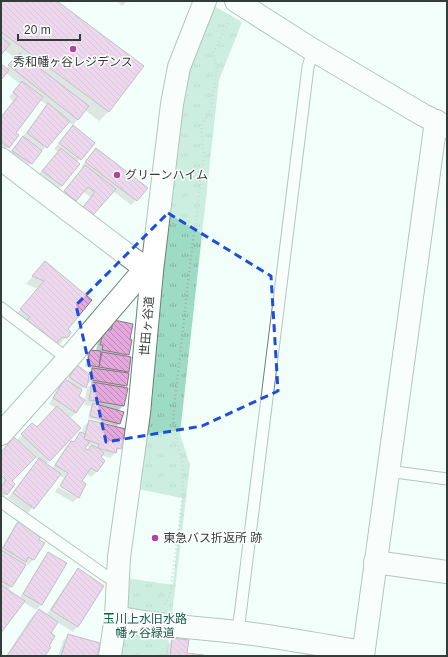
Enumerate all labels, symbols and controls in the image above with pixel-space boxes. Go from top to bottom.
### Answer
scale bar [18,16,80,42]
text: 20 m [24,23,51,37]
marker: 秀和幡ヶ谷レジデンス [68,44,78,54]
place label: 秀和幡ヶ谷レジデンス [13,55,133,69]
place label: グリーンハイム [125,168,208,182]
marker: グリーンハイム [112,170,122,180]
street label: 世田ヶ谷道 [137,295,157,357]
place label: 東急バス折返所 跡 [163,531,262,545]
marker: 東急バス折返所 跡 [150,533,160,543]
park label: 玉川上水旧水路 幡ヶ谷緑道 [103,612,187,640]

